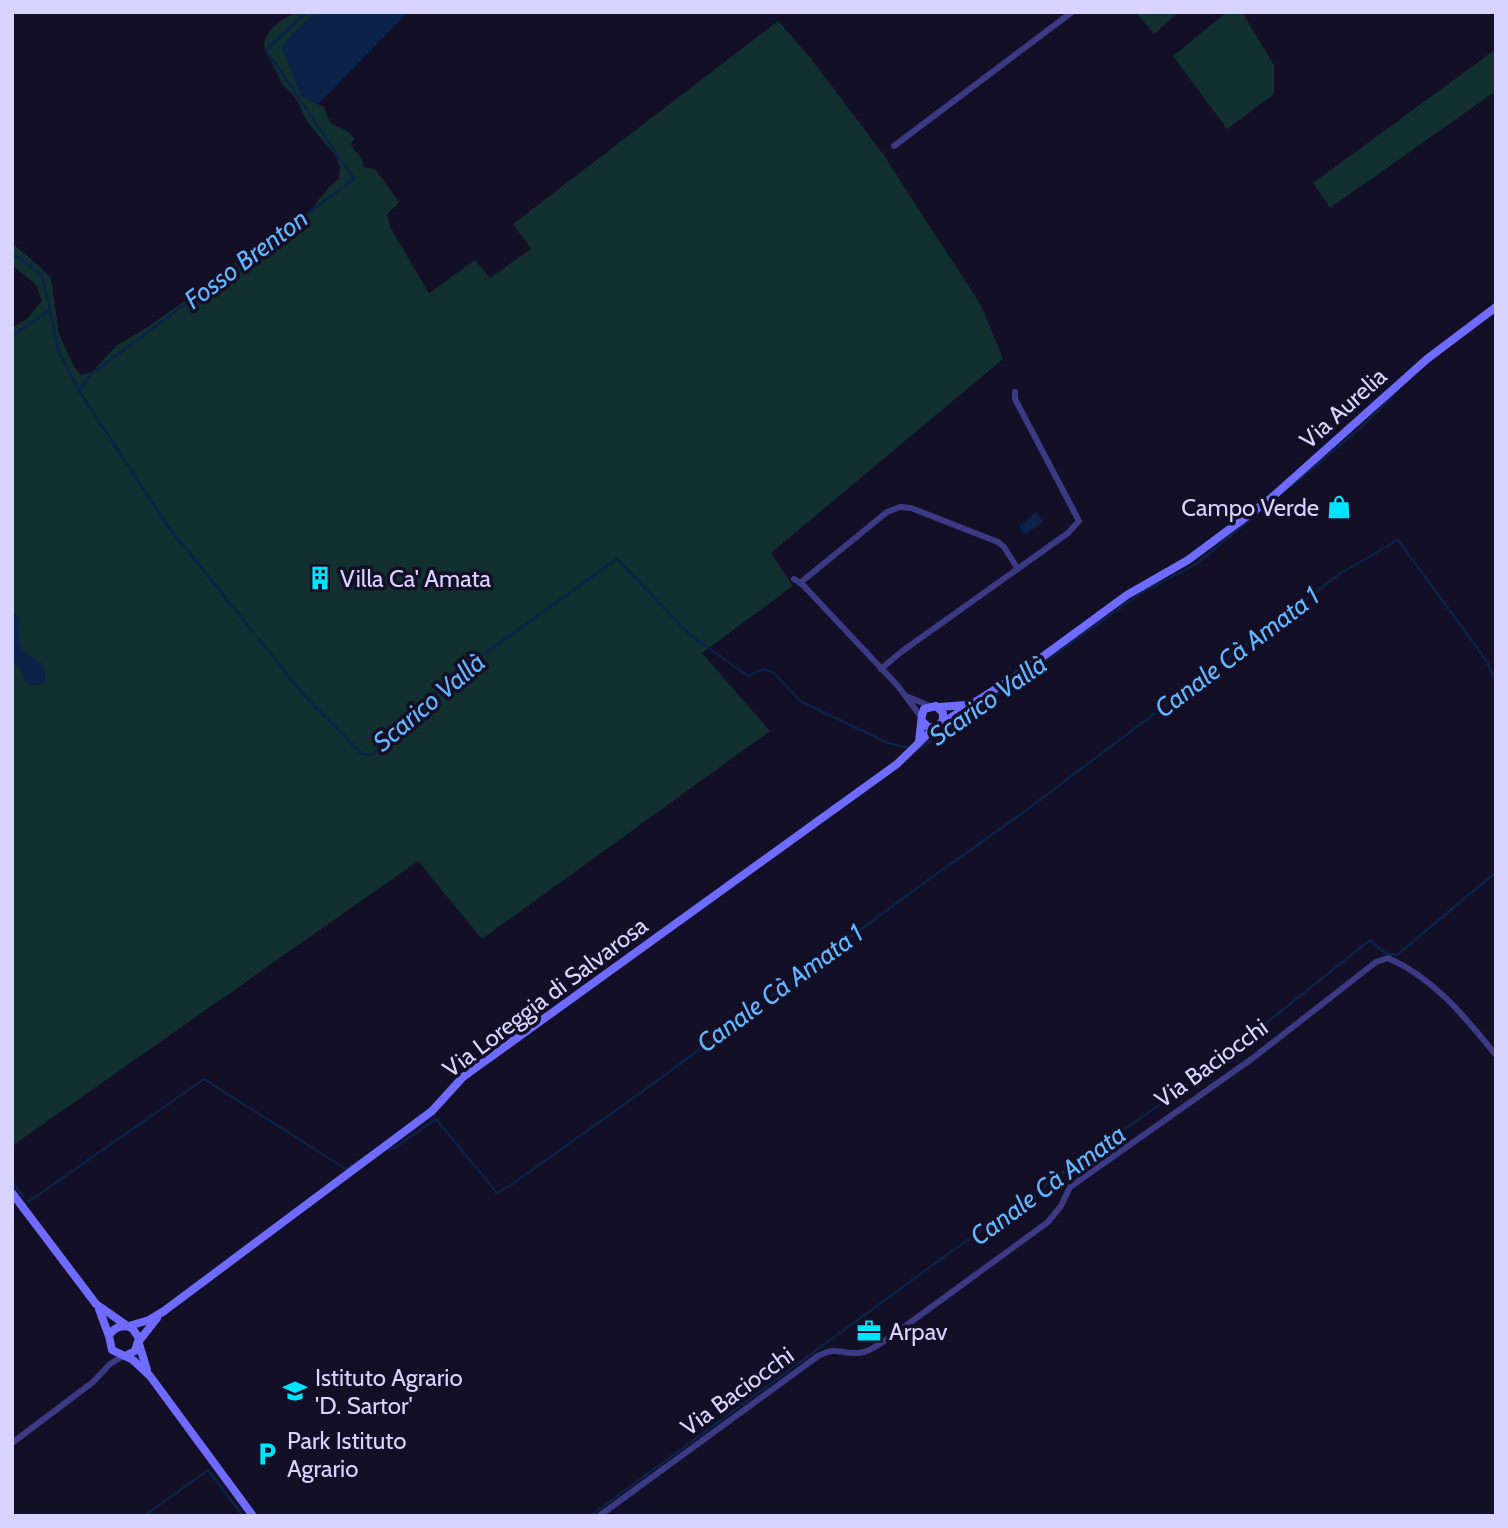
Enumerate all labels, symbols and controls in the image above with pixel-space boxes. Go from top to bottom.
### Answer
water label: Fosso Brenton [178,202,314,316]
street label: Via Aurelia [1294,361,1393,454]
place label: Campo Verde [1181,493,1319,522]
shop icon: Campo Verde [1325,493,1353,521]
building icon: Villa Ca' Amata [306,564,334,592]
place label: Villa Ca' Amata [340,564,492,593]
water label: Canale Cà Amata 1 [1148,580,1326,724]
water label: Scarico Vallà [366,646,492,758]
water label: Scarico Vallà [923,648,1053,752]
street label: Via Loreggia di Salvarosa [437,910,653,1083]
water label: Canale Cà Amata 1 [690,917,870,1059]
street label: Via Baciocchi [1149,1012,1273,1114]
water label: Canale Cà Amata [964,1118,1132,1252]
office icon: Arpav [855,1317,883,1345]
place label: Arpav [889,1317,948,1346]
street label: Via Baciocchi [675,1340,799,1442]
place label: Istituto Agrario 'D. Sartor' [315,1363,463,1420]
school or university icon: Istituto Agrario 'D. Sartor' [281,1377,309,1405]
place label: Park Istituto Agrario [287,1426,407,1483]
parking icon: Park Istituto Agrario [253,1440,281,1468]

